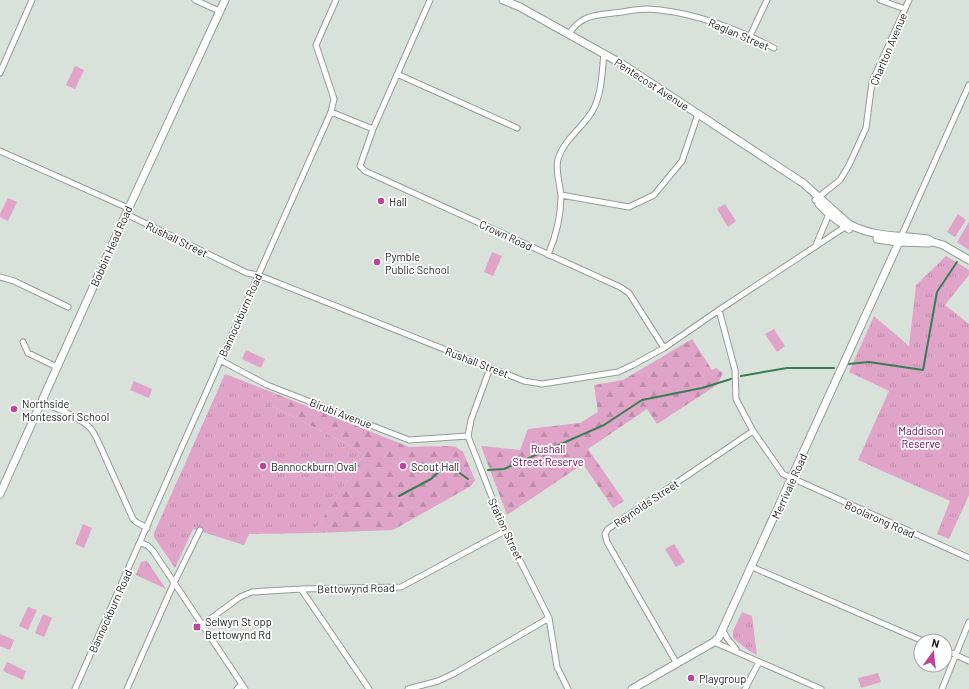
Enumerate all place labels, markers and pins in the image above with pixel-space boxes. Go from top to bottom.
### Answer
place label: Hall [389,195,407,208]
marker: Hall [376,196,386,206]
place label: Pymble Public School [385,250,449,276]
marker: Pymble Public School [372,257,382,267]
place label: Northside Montessori School [22,397,109,423]
marker: Northside Montessori School [9,404,19,414]
place label: Bannockburn Oval [271,460,357,473]
place label: Scout Hall [411,460,459,473]
marker: Bannockburn Oval [258,461,268,471]
marker: Scout Hall [398,461,408,471]
place label: Selwyn St opp Bettowynd Rd [205,615,272,641]
marker: Selwyn St opp Bettowynd Rd [192,622,202,632]
place label: Playgroup [699,672,746,685]
marker: Playgroup [686,673,696,683]

